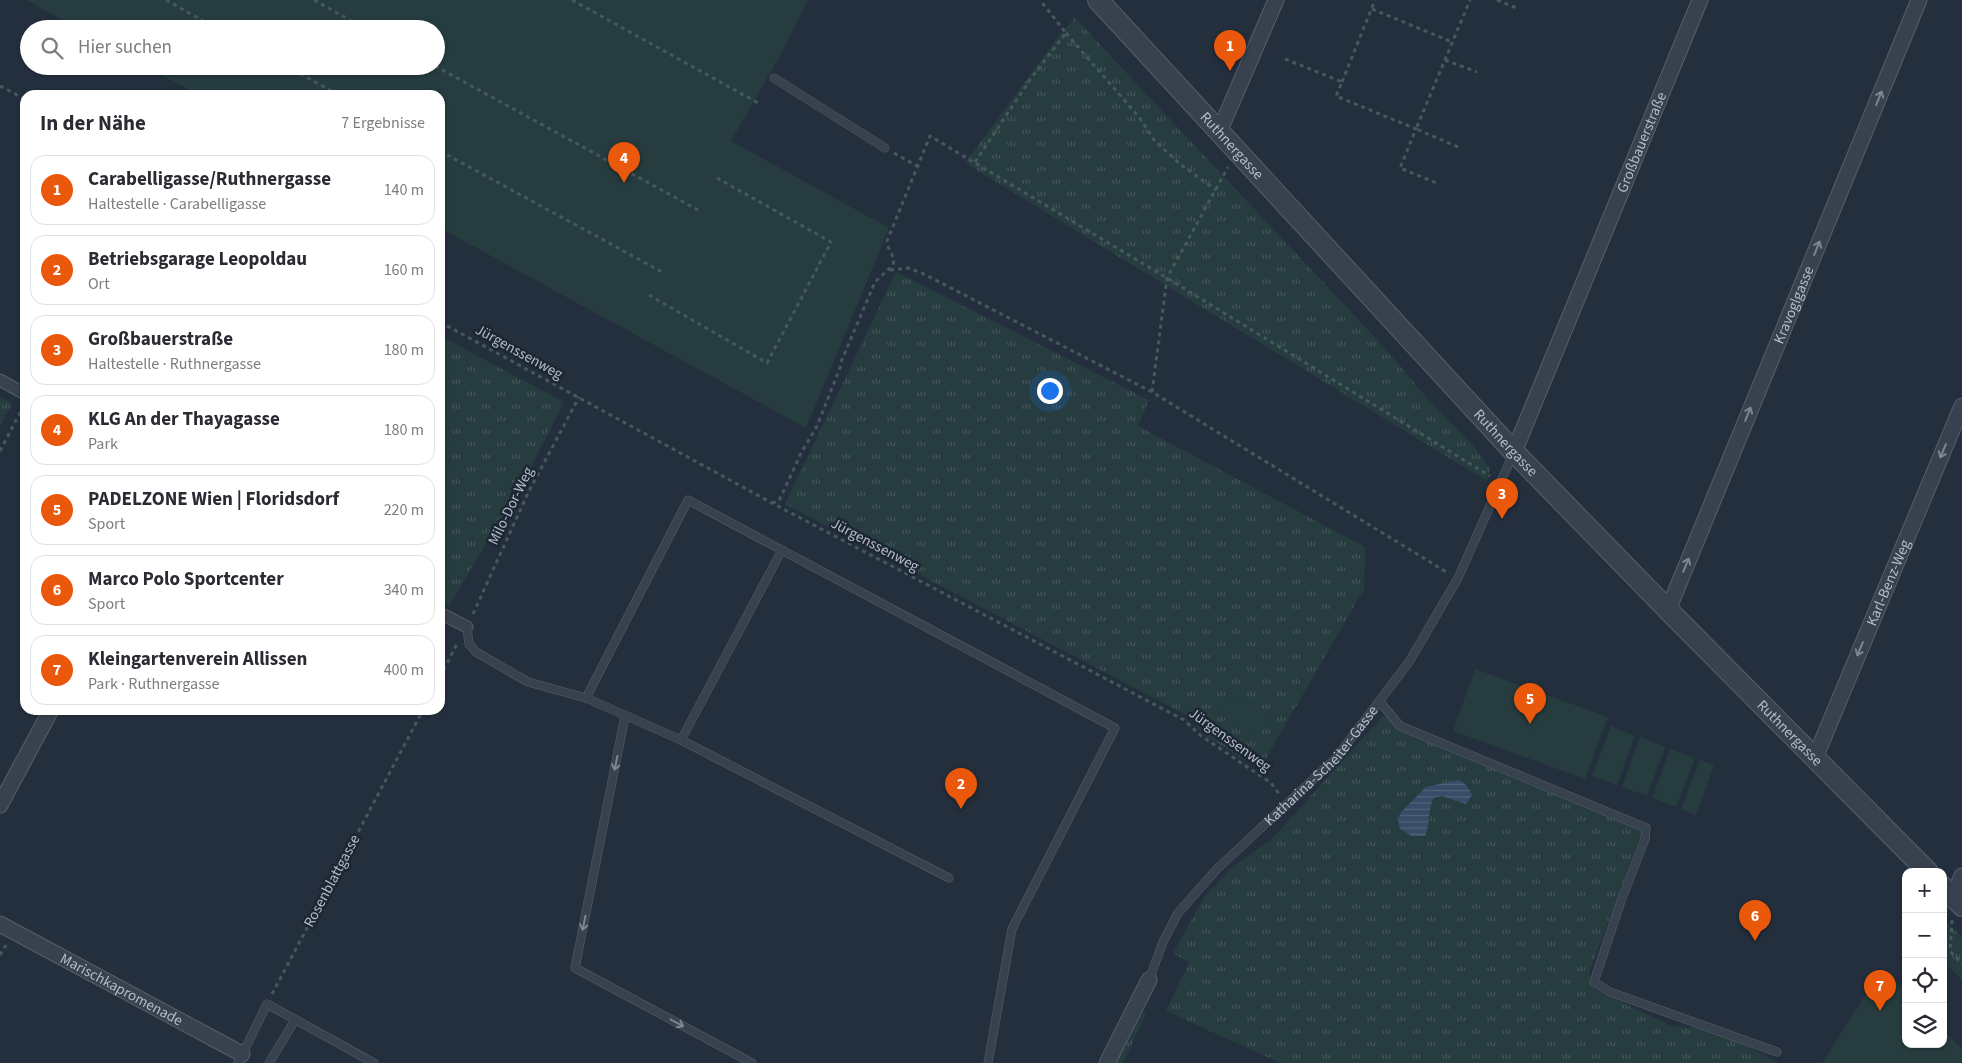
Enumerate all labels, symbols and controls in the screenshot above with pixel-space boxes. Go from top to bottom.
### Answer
search box [20,20,445,75]
pin: 1 [1214,30,1246,71]
icon: search [38,34,66,62]
text: Hier suchen [78,34,172,61]
street label: Großbauerstraße [1611,89,1672,196]
one-way arrow [1874,91,1884,106]
street label: Ruthnergasse [1195,107,1269,184]
text: In der Nähe [40,108,146,138]
text: 7 Ergebnisse [341,112,425,134]
pin: 4 [608,142,640,183]
text: Carabelligasse/Ruthnergasse [88,166,331,193]
text: 1 [53,179,61,201]
text: 140 m [384,179,424,201]
text: Haltestelle · Carabelligasse [88,193,266,215]
one-way arrow [1812,241,1822,256]
text: Betriebsgarage Leopoldau [88,246,307,273]
text: 2 [53,259,61,281]
text: 160 m [384,259,424,281]
street label: Kravoglgasse [1768,263,1819,347]
text: Ort [88,273,110,295]
street label: Jürgenssenweg [471,319,567,385]
text: Großbauerstraße [88,326,233,353]
text: 3 [53,339,61,361]
text: 180 m [384,339,424,361]
text: Haltestelle · Ruthnergasse [88,353,261,375]
your location [1037,378,1063,404]
street label: Ruthnergasse [1469,404,1543,481]
text: KLG An der Thayagasse [88,406,280,433]
one-way arrow [1744,407,1753,423]
text: 4 [53,419,61,441]
text: 180 m [384,419,424,441]
text: Park [88,433,118,455]
one-way arrow [1938,443,1948,458]
street label: Milo-Dor-Weg [483,463,539,549]
pin: 3 [1486,478,1518,519]
text: PADELZONE Wien | Floridsdorf [88,486,339,513]
text: 5 [53,499,61,521]
text: 220 m [384,499,424,521]
text: Sport [88,513,125,535]
street label: Jürgenssenweg [827,513,923,577]
street label: Karl-Benz-Weg [1861,536,1916,629]
one-way arrow [1682,558,1691,573]
text: Marco Polo Sportcenter [88,566,284,593]
text: 6 [53,579,61,601]
text: 340 m [384,579,424,601]
text: Sport [88,593,125,615]
one-way arrow [1855,641,1865,656]
text: Kleingartenverein Allissen [88,646,307,673]
text: 7 [53,659,61,681]
text: 400 m [384,659,424,681]
text: Park · Ruthnergasse [88,673,220,695]
pin: 5 [1514,683,1546,724]
street label: Ruthnergasse [1752,695,1828,771]
street label: Katharina-Scheiter-Gasse [1259,701,1383,831]
street label: Jürgenssenweg [1185,703,1276,777]
one-way arrow [611,755,620,771]
pin: 2 [945,768,977,809]
street label: Rosenblattgasse [299,831,365,931]
map controls [1902,868,1947,1048]
button: + [1902,868,1947,913]
pin: 6 [1739,900,1771,941]
button: − [1902,913,1947,958]
one-way arrow [579,914,588,930]
street label: Marischkapromenade [56,948,187,1031]
button: locate [1902,958,1947,1003]
pin: 7 [1864,970,1896,1011]
button: layers [1902,1003,1947,1048]
one-way arrow [670,1018,685,1028]

